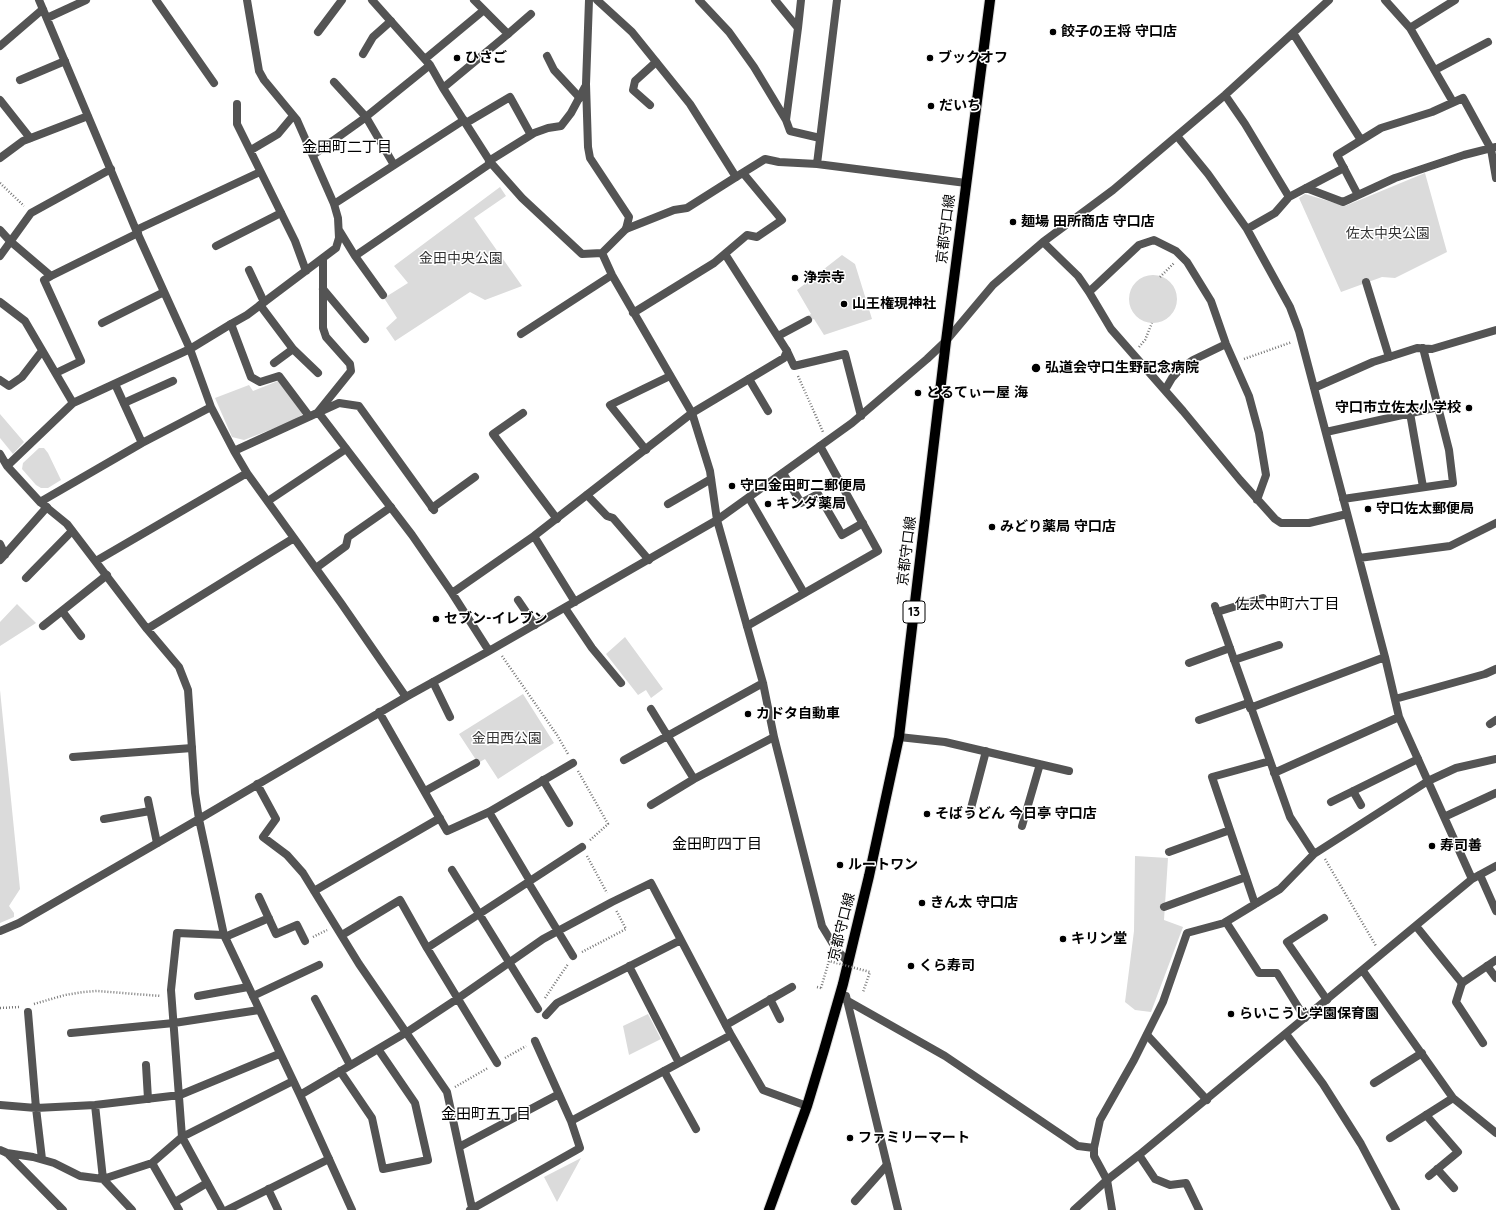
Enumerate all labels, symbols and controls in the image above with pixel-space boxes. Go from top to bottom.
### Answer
place label: 餃子の王将 守口店 [1061,24,1177,40]
marker: 餃子の王将 守口店 [1048,27,1058,37]
place label: ひさご [465,50,507,66]
place label: ブックオフ [938,50,1008,66]
marker: ひさご [452,53,462,63]
marker: ブックオフ [925,53,935,63]
place label: だいち [939,98,981,114]
marker: だいち [926,101,936,111]
district label: 金田町二丁目 [302,138,392,156]
street label: 京都守口線 [933,193,959,265]
place label: 麺場 田所商店 守口店 [1021,214,1155,230]
marker: 麺場 田所商店 守口店 [1008,217,1018,227]
park label: 佐太中央公園 [1346,226,1430,242]
park label: 金田中央公園 [419,251,503,267]
place label: 浄宗寺 [803,270,845,286]
marker: 浄宗寺 [790,273,800,283]
place label: 山王権現神社 [852,296,936,312]
marker: 山王権現神社 [839,299,849,309]
place label: 弘道会守口生野記念病院 [1045,360,1199,376]
marker: 弘道会守口生野記念病院 [1030,362,1042,374]
place label: とるてぃー屋 海 [926,385,1028,401]
marker: とるてぃー屋 海 [913,388,923,398]
place label: 守口市立佐太小学校 [1335,400,1461,416]
marker: 守口市立佐太小学校 [1464,403,1474,413]
place label: 守口金田町二郵便局 [740,478,866,494]
marker: 守口金田町二郵便局 [727,481,737,491]
place label: キンダ薬局 [776,496,846,512]
marker: キンダ薬局 [763,499,773,509]
place label: 守口佐太郵便局 [1376,501,1474,517]
marker: 守口佐太郵便局 [1363,504,1373,514]
street label: 京都守口線 [894,515,920,587]
place label: みどり薬局 守口店 [1000,519,1116,535]
marker: みどり薬局 守口店 [987,522,997,532]
district label: 佐太中町六丁目 [1235,595,1339,613]
road number: 13 [903,601,925,623]
place label: セブン-イレブン [444,611,548,627]
marker: セブン-イレブン [431,614,441,624]
place label: カドタ自動車 [756,706,840,722]
marker: カドタ自動車 [743,709,753,719]
park label: 金田西公園 [472,731,542,747]
place label: そばうどん 今日亭 守口店 [935,806,1097,822]
marker: そばうどん 今日亭 守口店 [922,809,932,819]
district label: 金田町四丁目 [672,835,762,853]
place label: 寿司善 [1440,838,1482,854]
marker: 寿司善 [1427,841,1437,851]
place label: ルートワン [848,857,918,873]
marker: ルートワン [835,860,845,870]
street label: 京都守口線 [825,891,859,963]
place label: きん太 守口店 [930,895,1018,911]
marker: きん太 守口店 [917,898,927,908]
place label: キリン堂 [1071,931,1127,947]
marker: キリン堂 [1058,934,1068,944]
place label: くら寿司 [919,958,975,974]
marker: くら寿司 [906,961,916,971]
place label: らいこうじ学園保育園 [1239,1006,1379,1022]
marker: らいこうじ学園保育園 [1226,1009,1236,1019]
district label: 金田町五丁目 [441,1105,531,1123]
place label: ファミリーマート [858,1130,970,1146]
marker: ファミリーマート [845,1133,855,1143]

